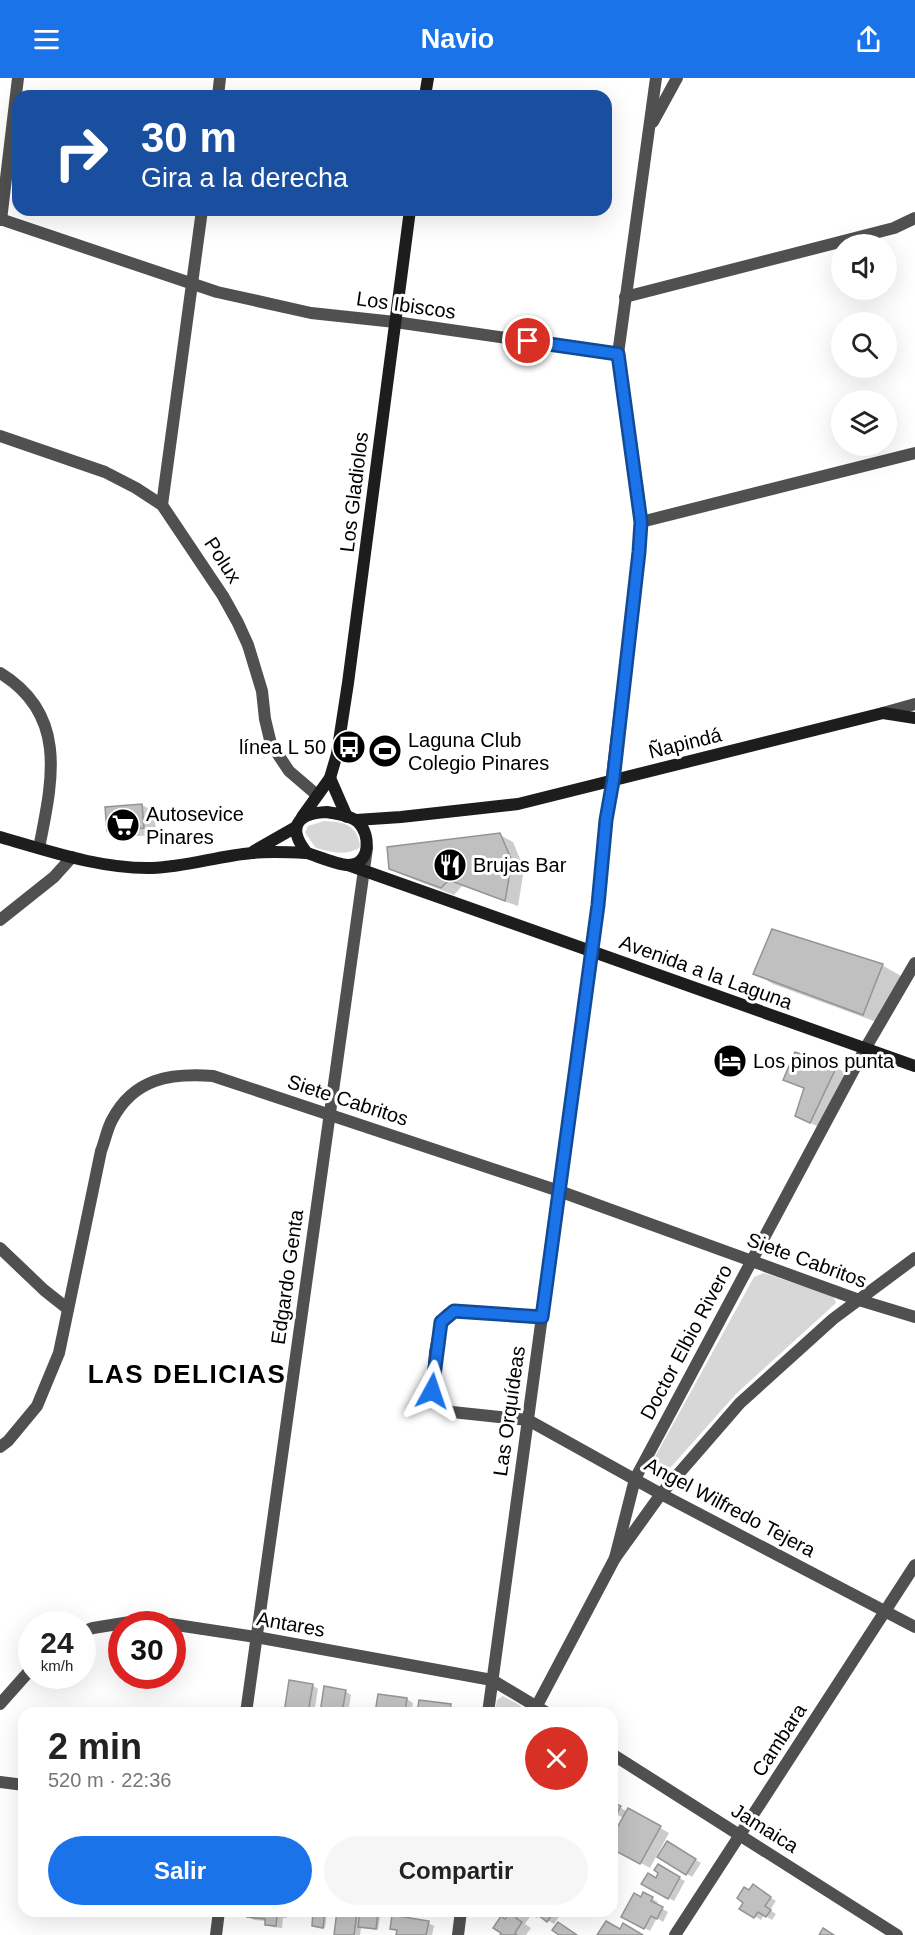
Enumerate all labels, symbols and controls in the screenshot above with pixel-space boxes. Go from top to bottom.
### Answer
icon: menu [30,23,63,56]
icon: share [852,23,885,56]
text: Navio [421,24,494,54]
icon: right [42,114,120,192]
text: 30 m [141,114,237,161]
text: Gira a la derecha [141,163,348,193]
map controls [831,234,897,456]
button: sound [831,234,897,300]
street label: Los Ibiscos [355,287,457,323]
button: search [831,312,897,378]
pin [502,315,553,366]
icon: arrive [511,324,544,357]
button: layers [831,390,897,456]
street label: Los Gladiolos [336,431,372,553]
street label: Polux [200,533,246,587]
street label: Ñapindá [646,722,725,763]
bus stop icon: línea L 50 [331,729,367,765]
place label: Laguna Club Colegio Pinares [408,729,549,774]
sports icon: Laguna Club Colegio Pinares [367,733,403,769]
place label: línea L 50 [239,736,326,758]
place label: Autosevice Pinares [146,803,244,848]
supermarket icon: Autosevice Pinares [105,807,141,843]
restaurant icon: Brujas Bar [432,847,468,883]
place label: Brujas Bar [473,854,567,876]
street label: Avenida a la Laguna [617,931,796,1014]
hotel icon: Los pinos punta [712,1043,748,1079]
place label: Los pinos punta [753,1050,895,1072]
street label: Siete Cabritos [285,1070,411,1130]
street label: Edgardo Genta [267,1207,307,1346]
street label: Siete Cabritos [744,1228,870,1292]
street label: Doctor Elbio Rivero [636,1261,736,1423]
street label: Las Orquídeas [489,1345,529,1477]
district label: LAS DELICIAS [88,1359,286,1389]
position arrow [400,1359,464,1423]
street label: Angel Wilfredo Tejera [641,1453,820,1562]
street label: Antares [255,1607,327,1641]
speed limit sign: 30 [108,1611,186,1689]
text: 24 [40,1626,74,1659]
text: km/h [41,1657,73,1674]
street label: Cambara [747,1699,811,1780]
text: 2 min [48,1726,142,1767]
button: close [525,1727,588,1790]
text: 520 m · 22:36 [48,1769,171,1791]
street label: Jamaica [728,1799,803,1858]
button: Salir [48,1836,312,1905]
button: Compartir [324,1836,588,1905]

